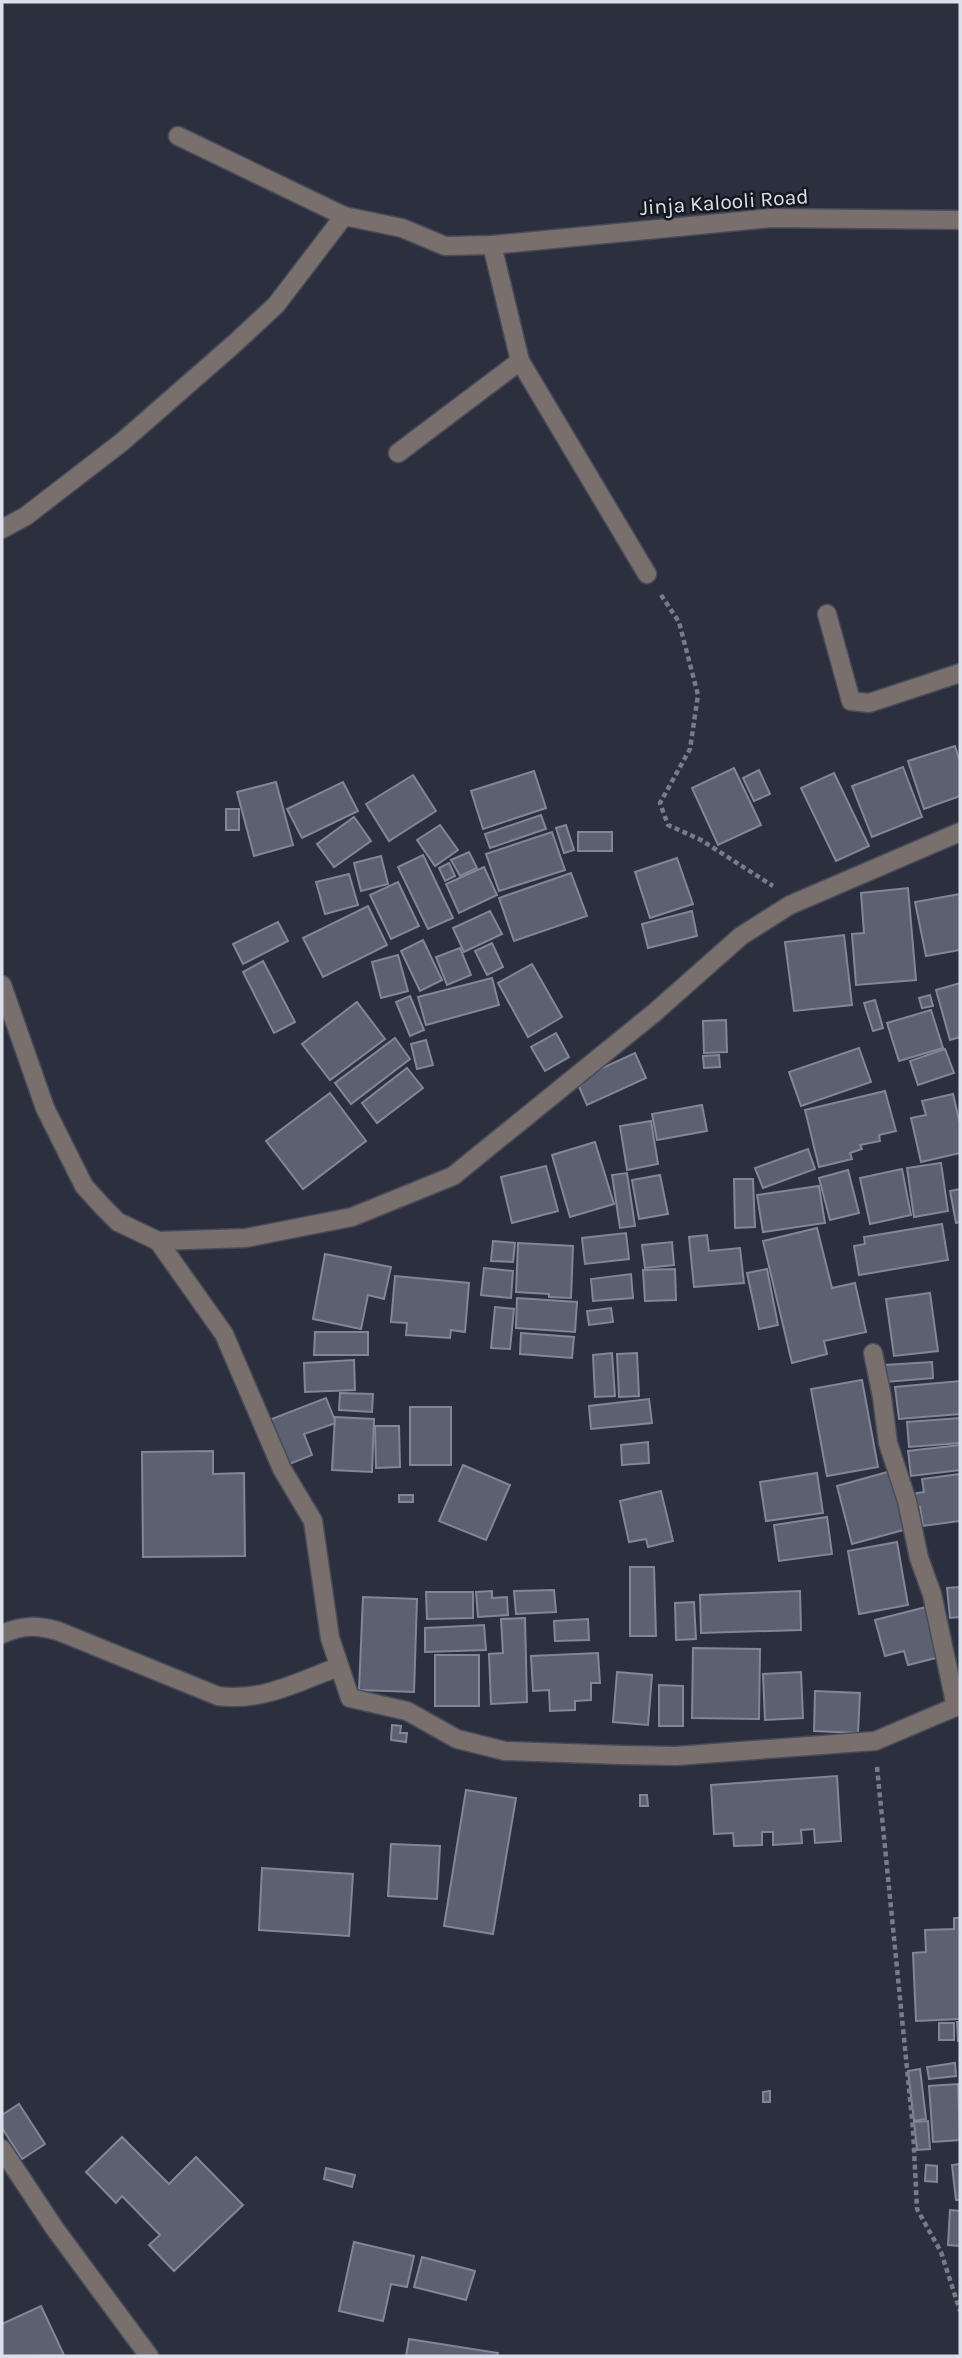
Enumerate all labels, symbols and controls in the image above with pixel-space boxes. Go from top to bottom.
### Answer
street label: Jinja Kalooli Road [639,184,809,220]

